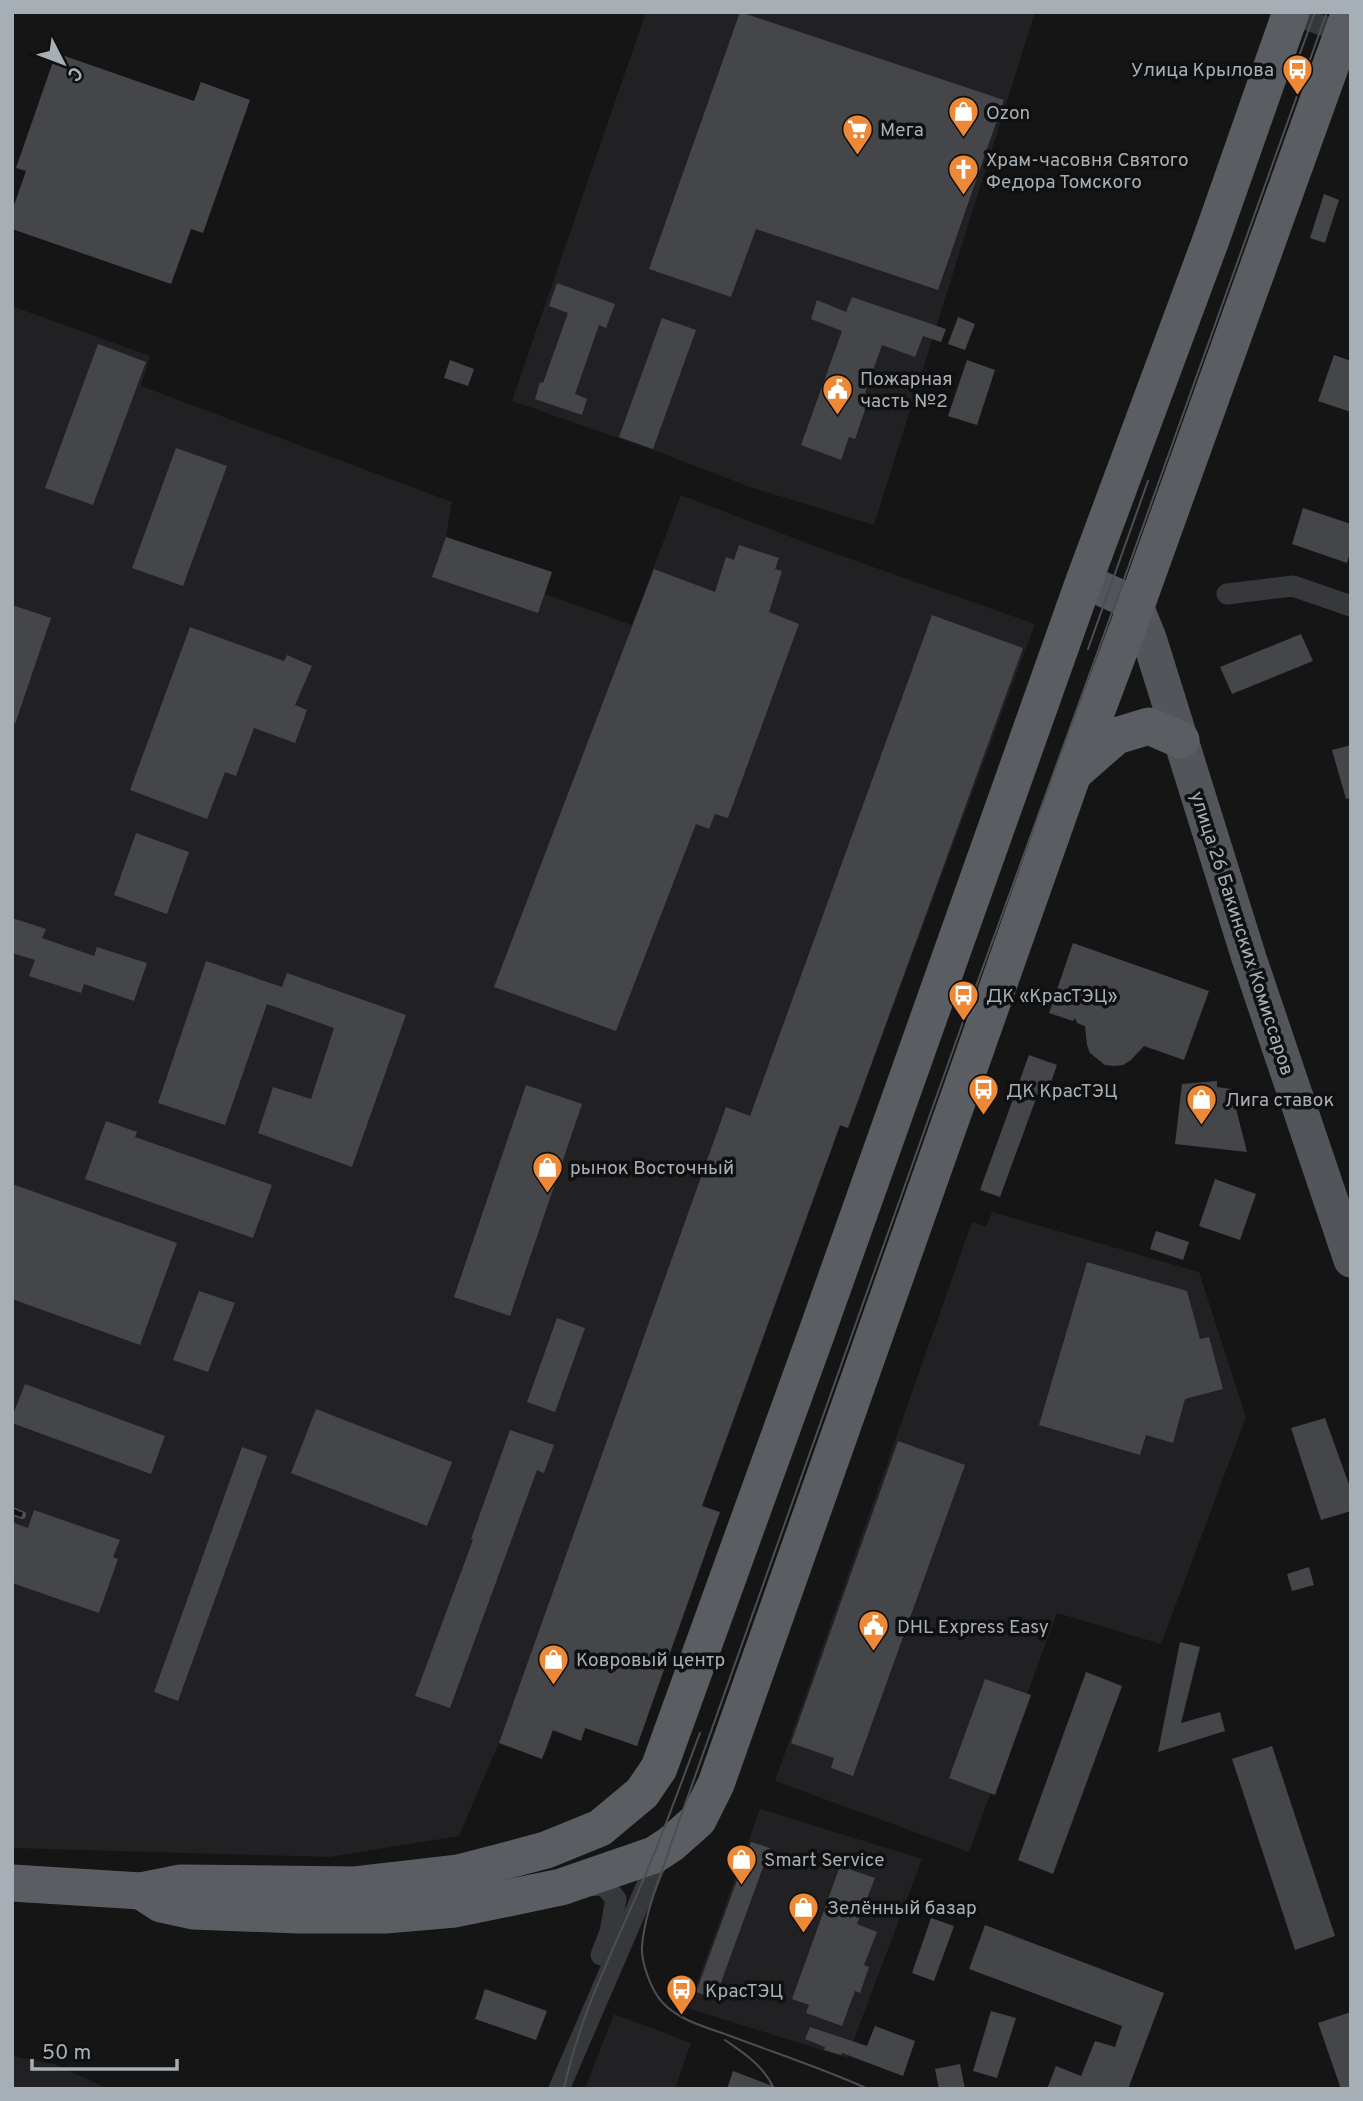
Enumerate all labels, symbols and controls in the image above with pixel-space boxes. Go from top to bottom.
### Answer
north arrow [28,28,98,98]
bus stop icon: Улица Крылова [1280,52,1314,96]
place label: Улица Крылова [1131,59,1274,83]
text: С [61,60,87,86]
shop icon: Ozon [946,95,980,139]
place label: Ozon [986,102,1030,126]
supermarket icon: Мега [840,112,874,156]
place label: Мега [880,119,924,143]
place label: Храм-часовня Святого Федора Томского [986,149,1189,195]
church icon: Храм-часовня Святого Федора Томского [946,153,980,197]
place label: Пожарная часть №2 [860,368,953,414]
public building icon: Пожарная часть №2 [820,372,854,416]
street label: улица 26 Бакинских Комиссаров [1184,789,1298,1079]
bus stop icon: ДК «КрасТЭЦ» [946,978,980,1022]
place label: ДК «КрасТЭЦ» [986,985,1118,1009]
bus stop icon: ДК КрасТЭЦ [966,1073,1000,1117]
place label: ДК КрасТЭЦ [1006,1080,1118,1104]
shop icon: Лига ставок [1185,1082,1219,1126]
place label: Лига ставок [1225,1089,1334,1113]
shop icon: рынок Восточный [530,1150,564,1194]
place label: рынок Восточный [570,1157,734,1181]
public building icon: DHL Express Easy [857,1609,891,1653]
place label: DHL Express Easy [897,1616,1049,1640]
shop icon: Ковровый центр [536,1642,570,1686]
place label: Ковровый центр [576,1649,725,1673]
shop icon: Smart Service [724,1842,758,1886]
place label: Smart Service [764,1849,885,1873]
shop icon: Зелённый базар [787,1890,821,1934]
place label: Зелённый базар [827,1897,977,1921]
bus stop icon: КрасТЭЦ [665,1973,699,2017]
place label: КрасТЭЦ [705,1980,784,2004]
scale bar [32,2028,177,2072]
text: 50 m [42,2040,91,2067]

